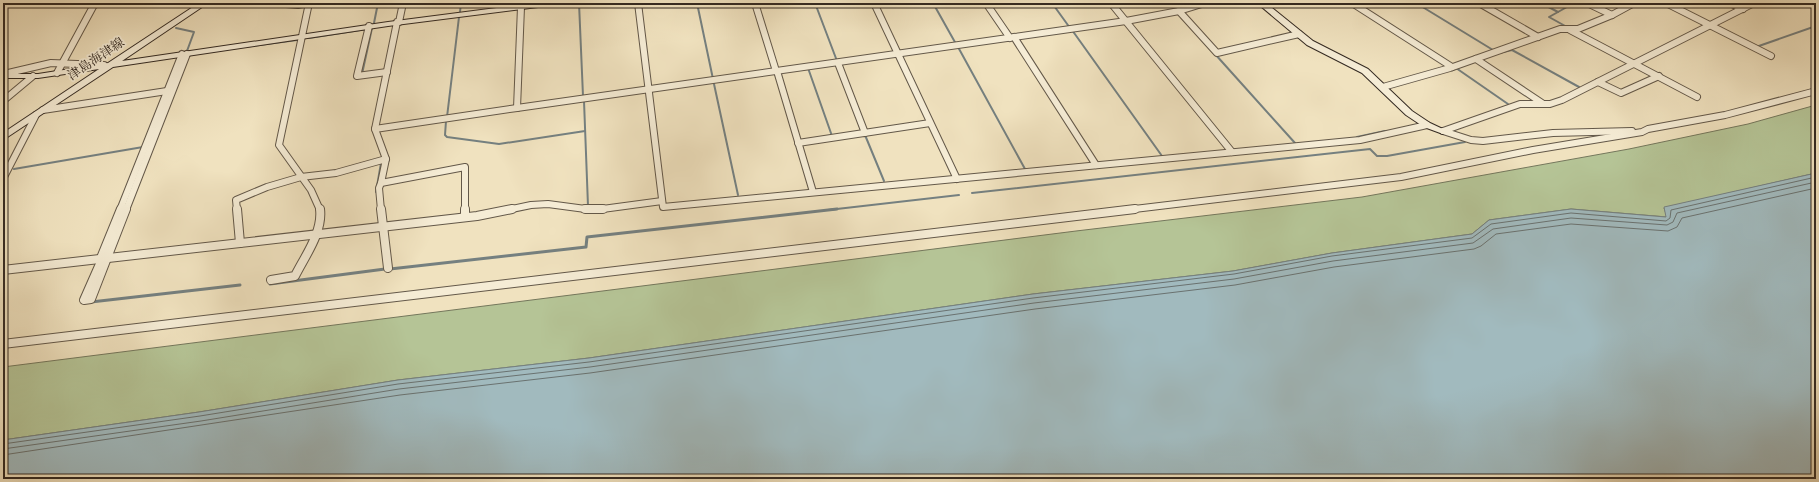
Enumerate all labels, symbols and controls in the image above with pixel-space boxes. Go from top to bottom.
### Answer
street label: 津島海津線 [65,34,127,84]

